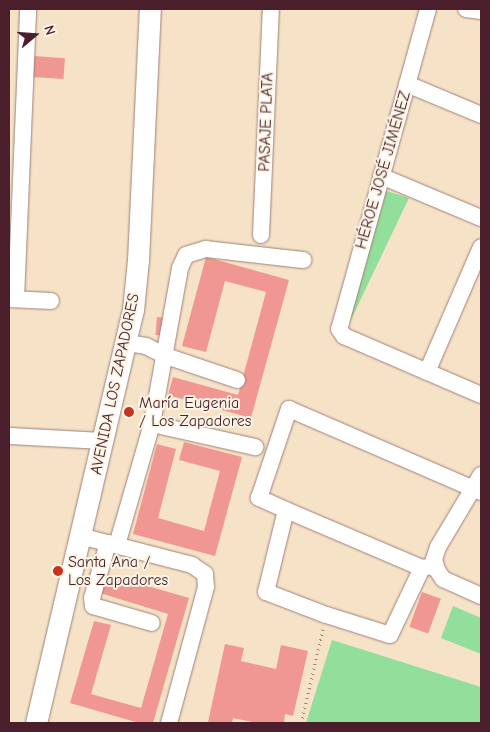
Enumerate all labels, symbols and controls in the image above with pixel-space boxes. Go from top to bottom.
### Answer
north arrow [10,10,60,60]
text: N [40,23,59,37]
street label: PASAJE PLATA [255,72,277,172]
street label: HÉROE JOSÉ JIMÉNEZ [351,89,415,251]
street label: AVENIDA LOS ZAPADORES [86,292,144,476]
place label: María Eugenia / Los Zapadores [139,393,251,431]
marker: María Eugenia / Los Zapadores [123,406,135,418]
place label: Santa Ana / Los Zapadores [68,552,168,590]
marker: Santa Ana / Los Zapadores [52,565,64,577]

